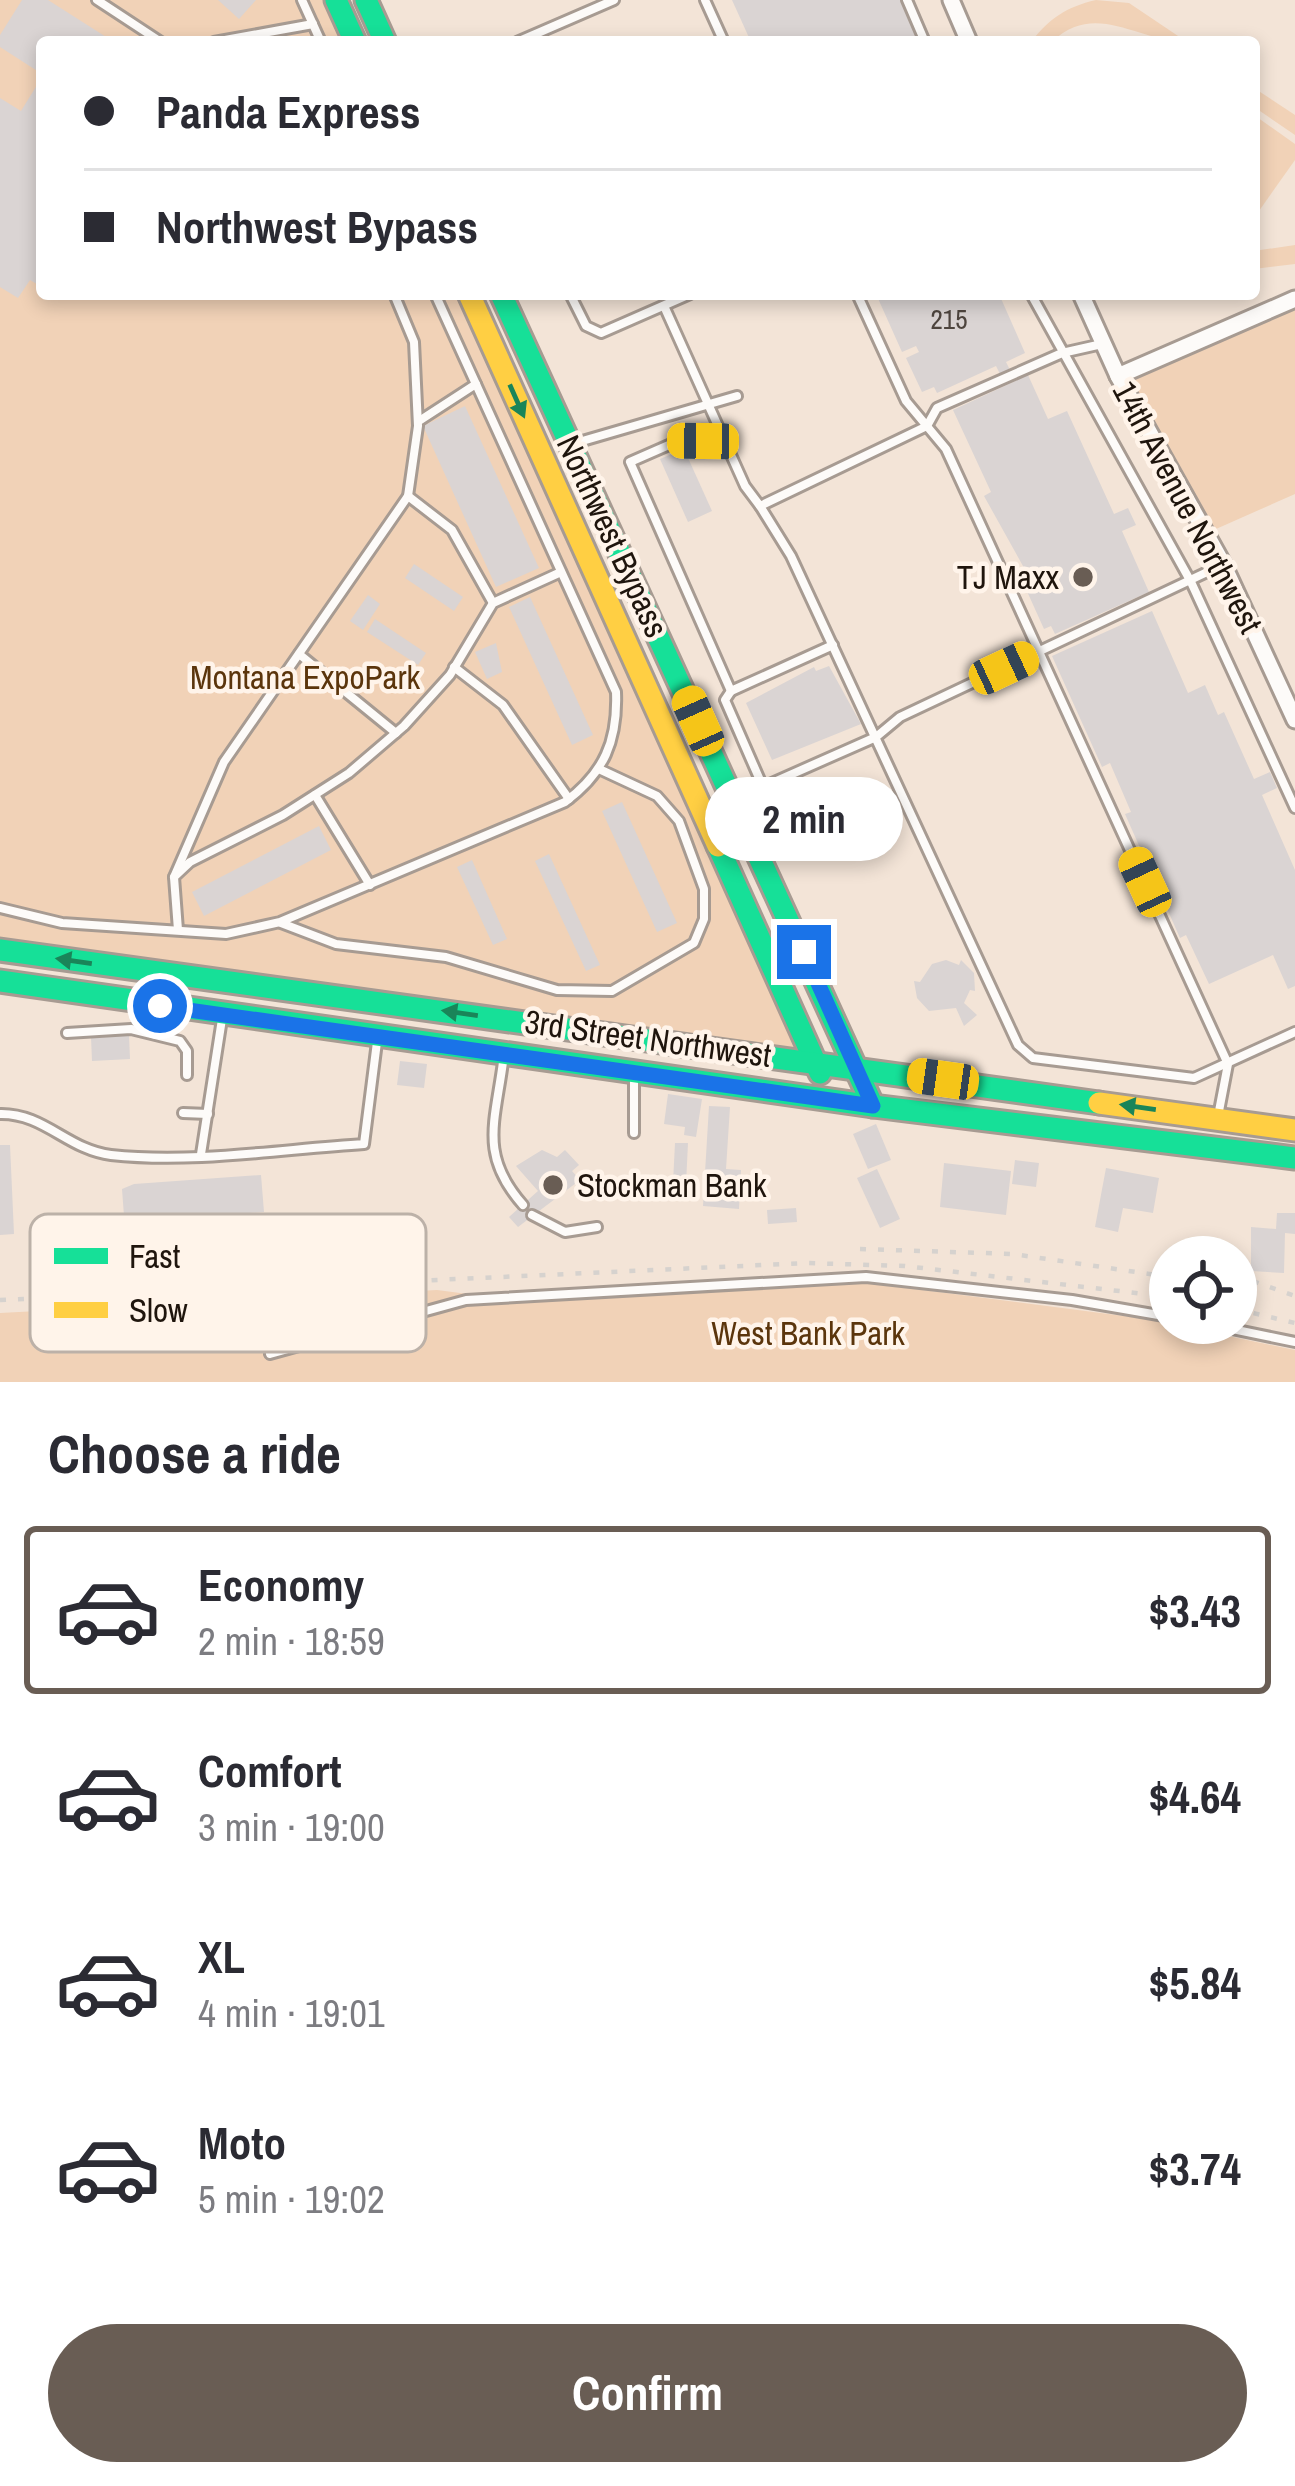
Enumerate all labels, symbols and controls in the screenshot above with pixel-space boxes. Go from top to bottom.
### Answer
text: Panda Express [156,81,421,142]
text: Northwest Bypass [156,196,478,257]
house number: 215 [931,301,967,337]
street label: 14th Avenue Northwest [1103,373,1273,641]
one-way arrow [507,384,527,419]
car [667,422,739,460]
street label: Northwest Bypass [547,428,679,644]
place label: TJ Maxx [957,555,1059,599]
marker: TJ Maxx [1070,564,1096,590]
car [964,636,1044,700]
park label: Montana ExpoPark [190,655,421,699]
car [667,681,729,761]
callout: 2 min [705,778,903,862]
text: 2 min [762,793,846,845]
car [1113,842,1177,922]
route end [777,925,831,979]
one-way arrow [55,951,92,970]
route start [133,979,187,1033]
street label: 3rd Street Northwest [522,999,774,1077]
one-way arrow [441,1004,478,1023]
car [905,1056,981,1102]
one-way arrow [1118,1097,1156,1116]
place label: Stockman Bank [577,1163,767,1207]
marker: Stockman Bank [540,1172,566,1198]
legend [30,1214,426,1352]
text: Fast [129,1234,180,1278]
map controls [1149,1236,1257,1344]
button: locate [1149,1236,1257,1344]
text: Slow [129,1288,188,1332]
park label: West Bank Park [711,1311,905,1355]
text: Choose a ride [48,1417,341,1490]
text: Economy [198,1554,364,1615]
icon: car [54,1556,162,1664]
text: $3.43 [1149,1580,1241,1641]
text: 2 min · 18:59 [198,1615,385,1667]
text: Comfort [198,1740,341,1801]
icon: car [54,1742,162,1850]
text: $4.64 [1149,1766,1241,1827]
text: 3 min · 19:00 [198,1801,385,1853]
text: XL [198,1926,245,1987]
icon: car [54,1928,162,2036]
text: $5.84 [1149,1952,1241,2013]
text: 4 min · 19:01 [198,1987,385,2039]
text: Moto [198,2112,286,2173]
icon: car [54,2114,162,2222]
text: $3.74 [1149,2138,1241,2199]
text: 5 min · 19:02 [198,2173,385,2225]
button: Confirm [48,2324,1247,2462]

